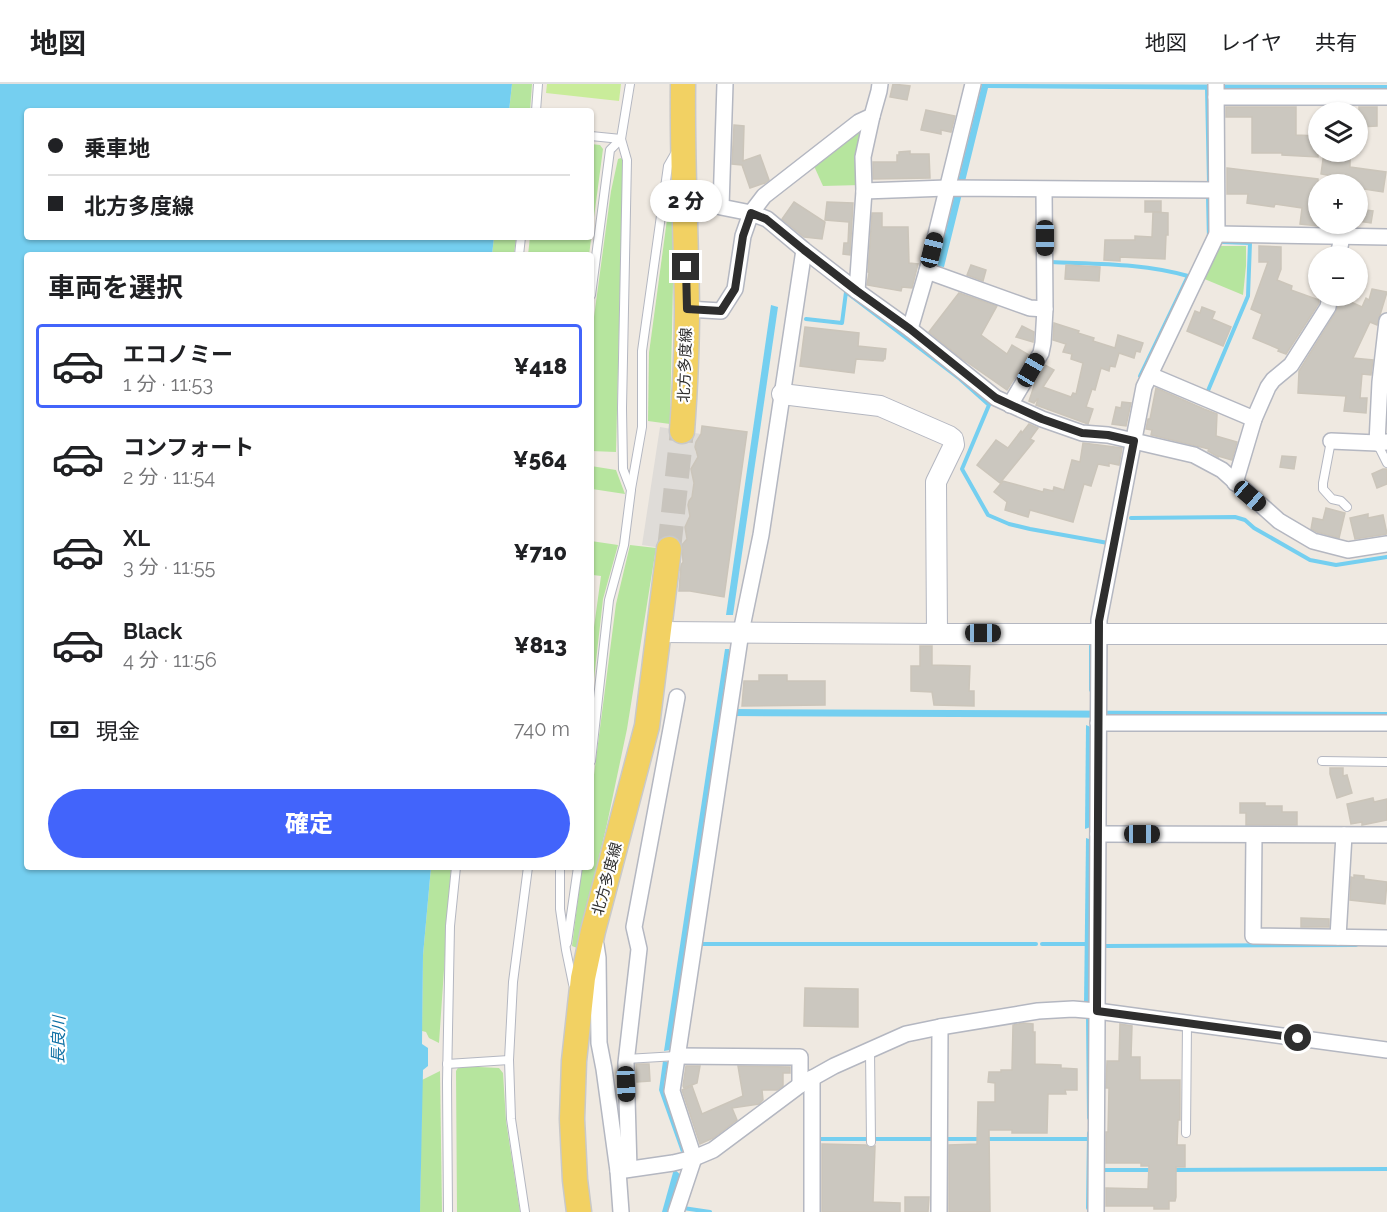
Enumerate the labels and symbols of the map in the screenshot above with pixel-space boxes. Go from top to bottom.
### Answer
callout: 2 分 [650,180,722,222]
car [1036,220,1054,256]
car [919,230,945,270]
route end [672,253,699,280]
street label: 北方多度線 [675,327,695,403]
car [1014,350,1048,390]
car [1231,477,1269,515]
car [965,624,1001,642]
car [1124,825,1160,843]
street label: 北方多度線 [589,840,625,918]
water label: 長良川 [49,1014,68,1064]
route start [1284,1024,1311,1051]
car [616,1066,636,1102]

